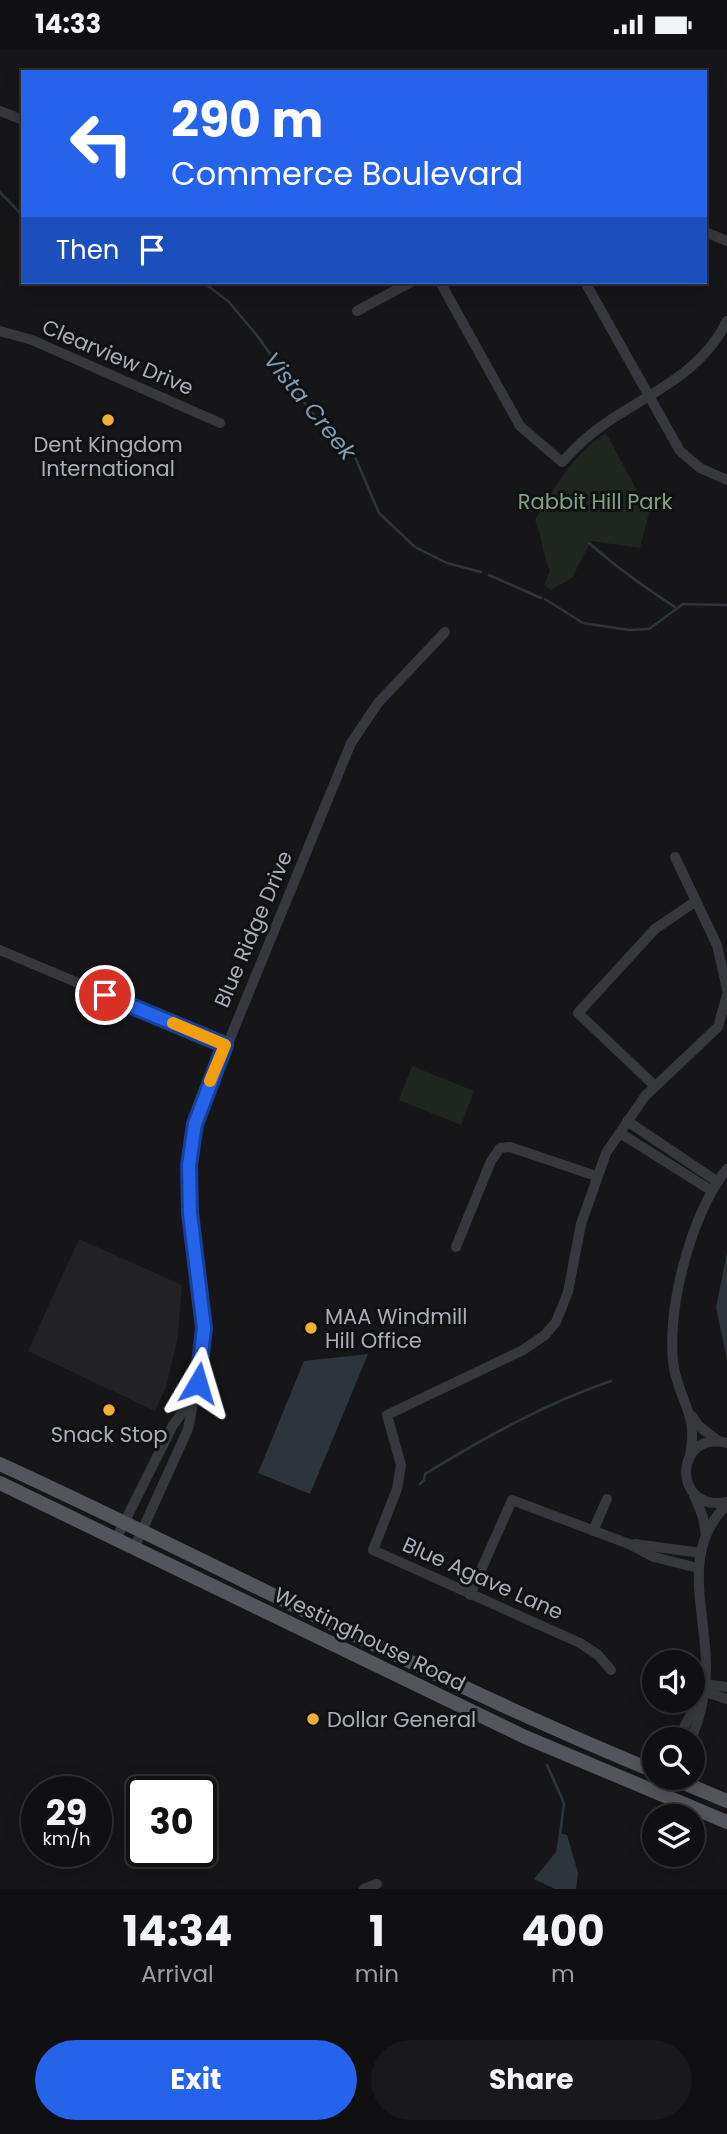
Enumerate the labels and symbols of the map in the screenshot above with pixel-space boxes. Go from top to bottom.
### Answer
street label: Clearview Drive [38,312,198,402]
water label: Vista Creek [256,345,364,468]
marker: Dent Kingdom International [100,412,116,428]
place label: Dent Kingdom International [33,430,183,483]
park label: Rabbit Hill Park [518,487,672,516]
street label: Blue Ridge Drive [207,846,299,1012]
pin [75,965,135,1025]
place label: MAA Windmill Hill Office [325,1302,467,1355]
marker: MAA Windmill Hill Office [303,1320,319,1336]
position arrow [161,1346,235,1420]
marker: Snack Stop [101,1402,117,1418]
place label: Snack Stop [51,1420,167,1449]
street label: Blue Agave Lane [398,1530,568,1626]
street label: Westinghouse Road [270,1580,470,1698]
place label: Dollar General [327,1705,476,1734]
marker: Dollar General [305,1711,321,1727]
speed limit sign: 30 [126,1776,217,1867]

